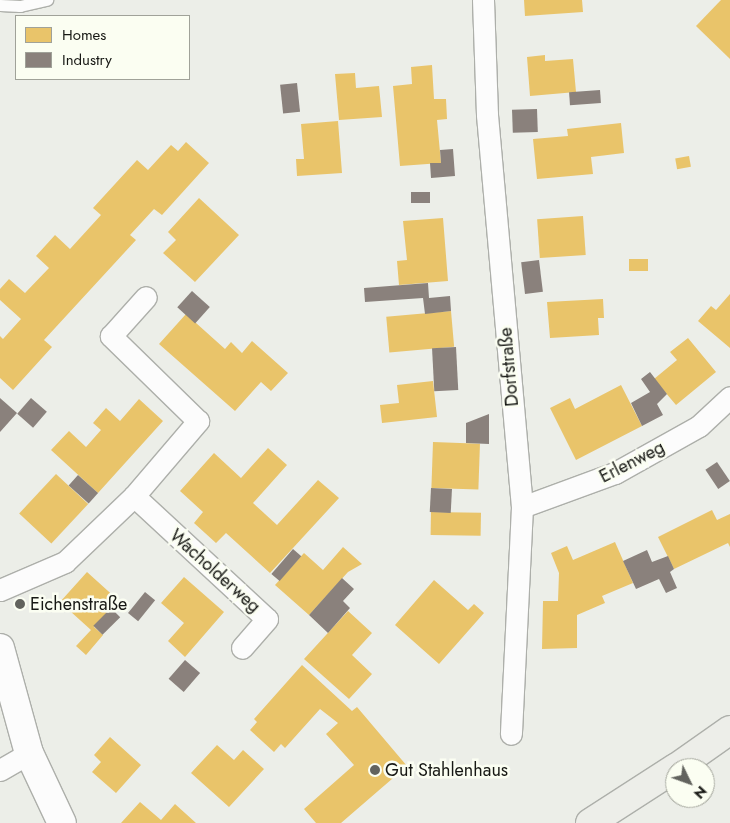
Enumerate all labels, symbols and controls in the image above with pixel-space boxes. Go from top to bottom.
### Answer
legend [15,15,190,80]
text: Homes [62,24,106,46]
text: Industry [62,49,112,71]
street label: Dorfstraße [495,327,523,407]
street label: Erlenweg [596,436,668,488]
street label: Wacholderweg [165,525,265,617]
place label: Eichenstraße [30,593,127,615]
marker: Eichenstraße [14,598,26,610]
north arrow [665,758,715,808]
place label: Gut Stahlenhaus [385,759,508,781]
marker: Gut Stahlenhaus [369,764,381,776]
text: N [689,782,712,803]

